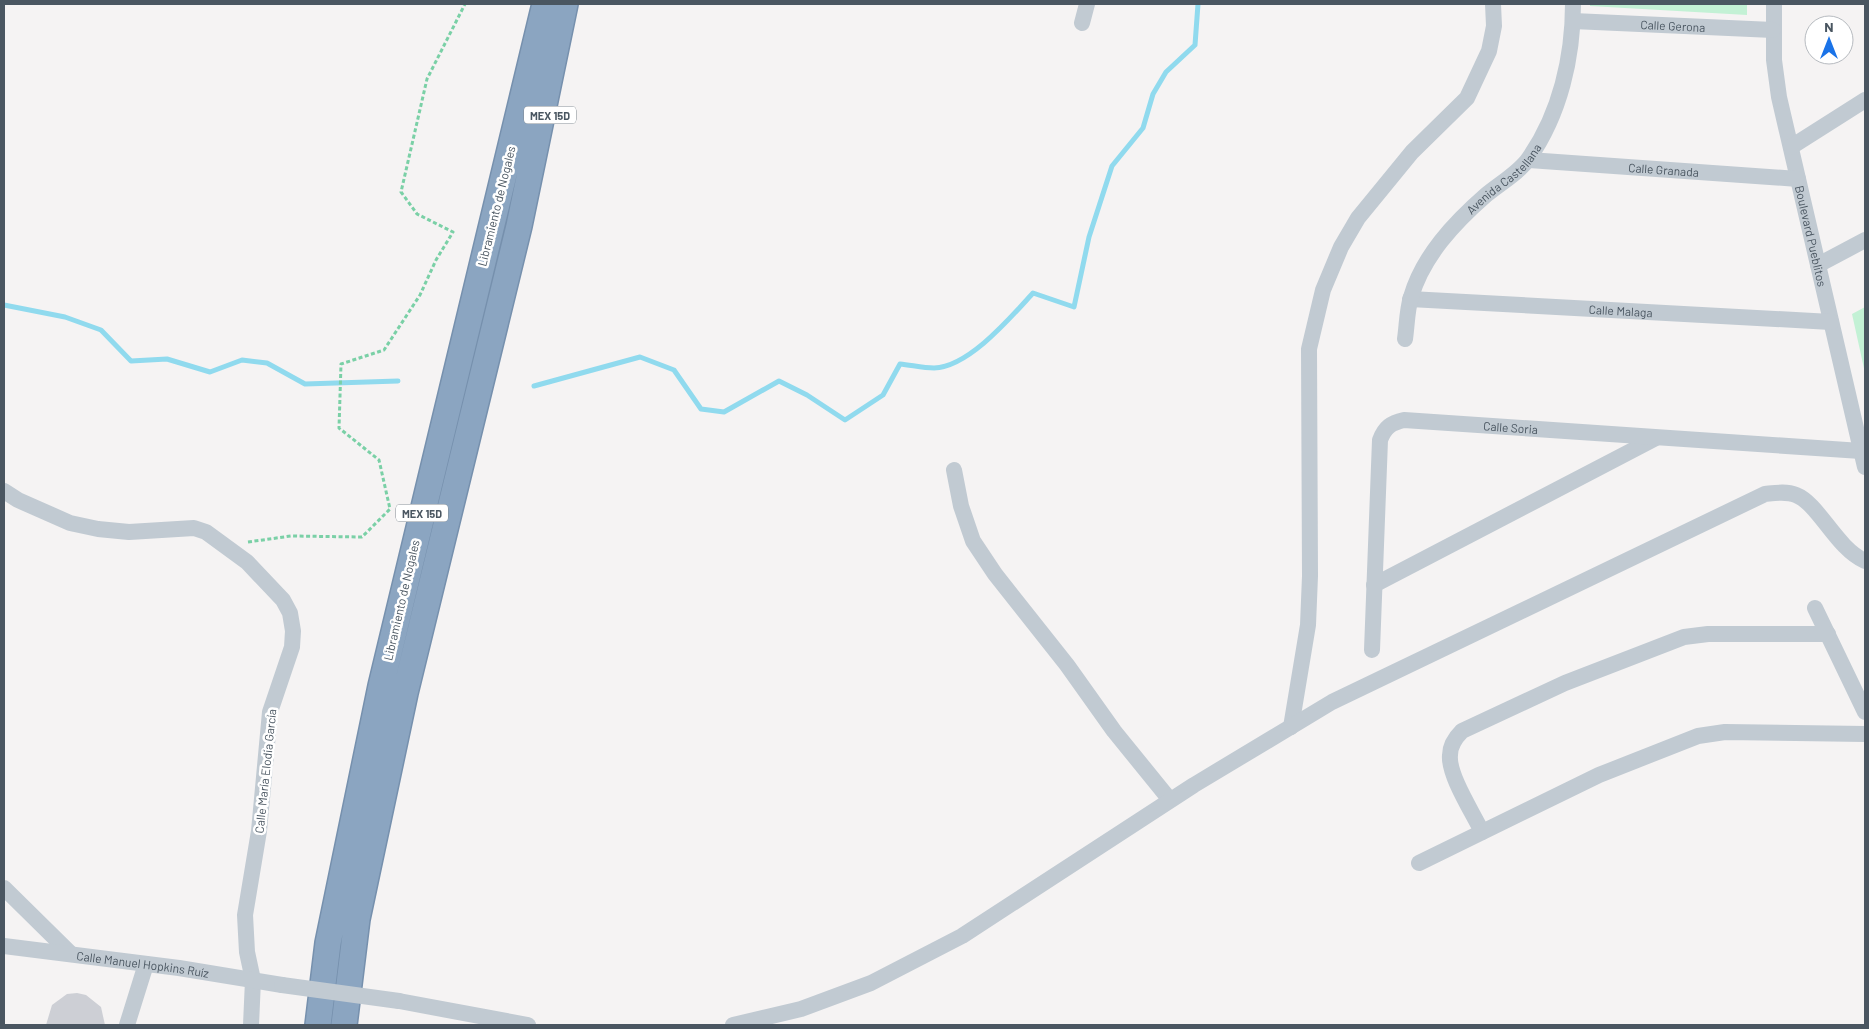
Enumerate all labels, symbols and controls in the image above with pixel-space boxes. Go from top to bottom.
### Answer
north arrow [1804,15,1854,65]
street label: Calle Gerona [1640,17,1706,34]
text: N [1824,18,1834,35]
road number: MEX 15D [524,106,576,124]
street label: Avenida Castellana [1463,141,1544,217]
street label: Libramiento de Nogales [474,144,518,267]
street label: Calle Granada [1628,160,1699,179]
street label: Boulevard Pueblitos [1793,184,1830,288]
street label: Calle Malaga [1588,302,1653,319]
street label: Calle Soria [1483,418,1538,436]
road number: MEX 15D [396,504,448,522]
street label: Libramiento de Nogales [380,538,422,662]
street label: Calle María Elodia García [251,708,279,834]
street label: Calle Manuel Hopkins Ruíz [76,948,210,980]

